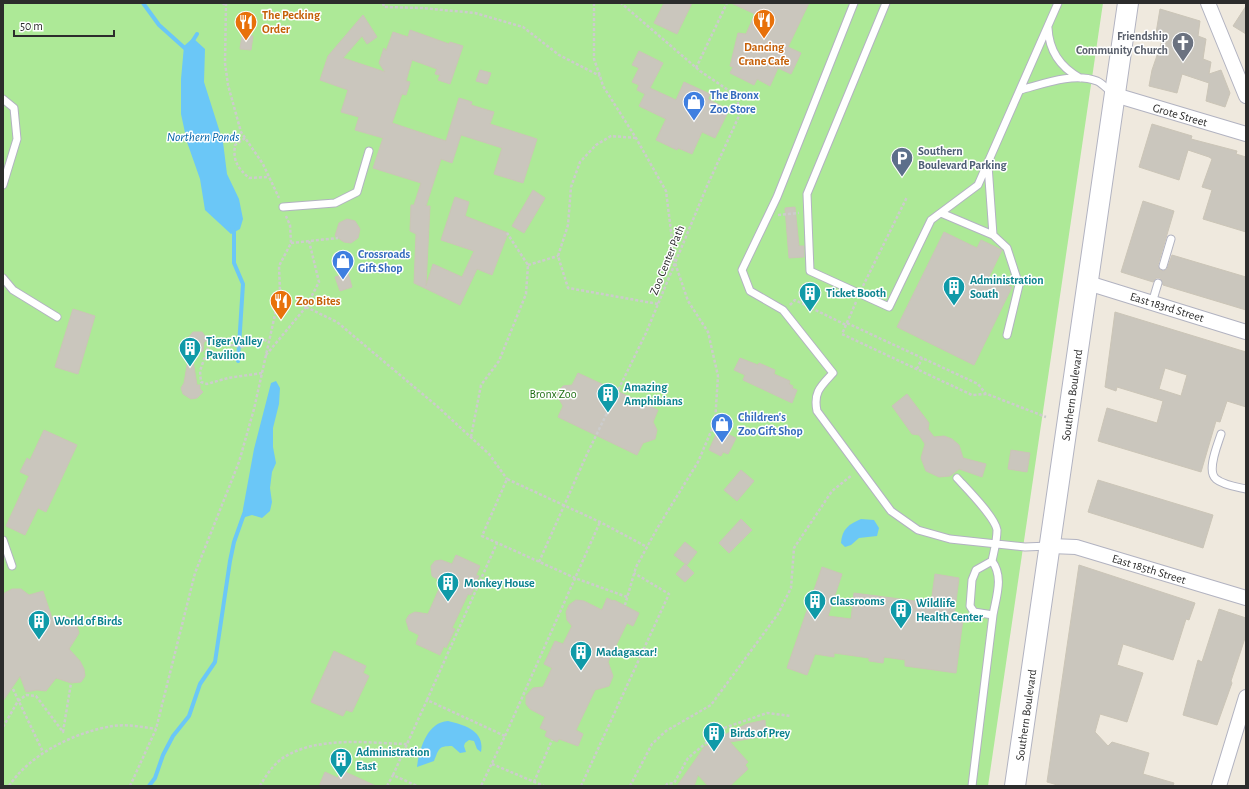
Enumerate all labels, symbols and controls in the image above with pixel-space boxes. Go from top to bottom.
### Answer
restaurant icon: Dancing Crane Cafe [751,7,777,40]
restaurant icon: The Pecking Order [233,9,259,42]
place label: The Pecking Order [262,9,321,35]
scale bar [14,12,114,38]
text: 50 m [20,20,43,32]
place label: Friendship Community Church [1076,30,1168,57]
church icon: Friendship Community Church [1170,30,1196,63]
place label: Dancing Crane Cafe [739,41,790,67]
shop icon: The Bronx Zoo Store [681,89,707,122]
place label: The Bronx Zoo Store [710,89,759,115]
street label: Grote Street [1151,101,1209,129]
water label: Northern Ponds [167,131,239,144]
parking icon: Southern Boulevard Parking [889,145,915,178]
place label: Southern Boulevard Parking [918,145,1008,171]
street label: Zoo Center Path [648,223,686,297]
shop icon: Crossroads Gift Shop [330,248,356,281]
place label: Crossroads Gift Shop [358,248,411,274]
building icon: Administration South [941,274,967,307]
place label: Administration South [970,274,1044,300]
building icon: Ticket Booth [797,280,823,313]
place label: Ticket Booth [826,287,886,299]
restaurant icon: Zoo Bites [268,288,294,321]
street label: East 183rd Street [1129,290,1205,324]
place label: Zoo Bites [296,295,341,307]
building icon: Tiger Valley Pavilion [177,335,203,368]
place label: Tiger Valley Pavilion [206,335,263,361]
street label: Southern Boulevard [1060,348,1084,442]
building icon: Amazing Amphibians [595,381,621,414]
place label: Amazing Amphibians [624,381,683,407]
park label: Bronx Zoo [529,388,577,400]
shop icon: Children's Zoo Gift Shop [709,411,735,444]
place label: Children's Zoo Gift Shop [738,411,803,437]
street label: East 185th Street [1111,552,1187,586]
building icon: Monkey House [435,570,461,603]
place label: Monkey House [464,577,535,590]
building icon: Classrooms [802,588,828,621]
place label: Classrooms [830,595,885,607]
building icon: Wildlife Health Center [888,597,914,630]
place label: Wildlife Health Center [916,597,984,623]
building icon: World of Birds [26,608,52,641]
place label: World of Birds [54,615,122,627]
building icon: Madagascar! [568,639,594,672]
place label: Madagascar! [596,646,657,658]
street label: Southern Boulevard [1014,668,1038,762]
building icon: Birds of Prey [701,720,727,753]
place label: Birds of Prey [730,727,791,740]
building icon: Administration East [328,746,354,779]
place label: Administration East [356,746,430,772]

